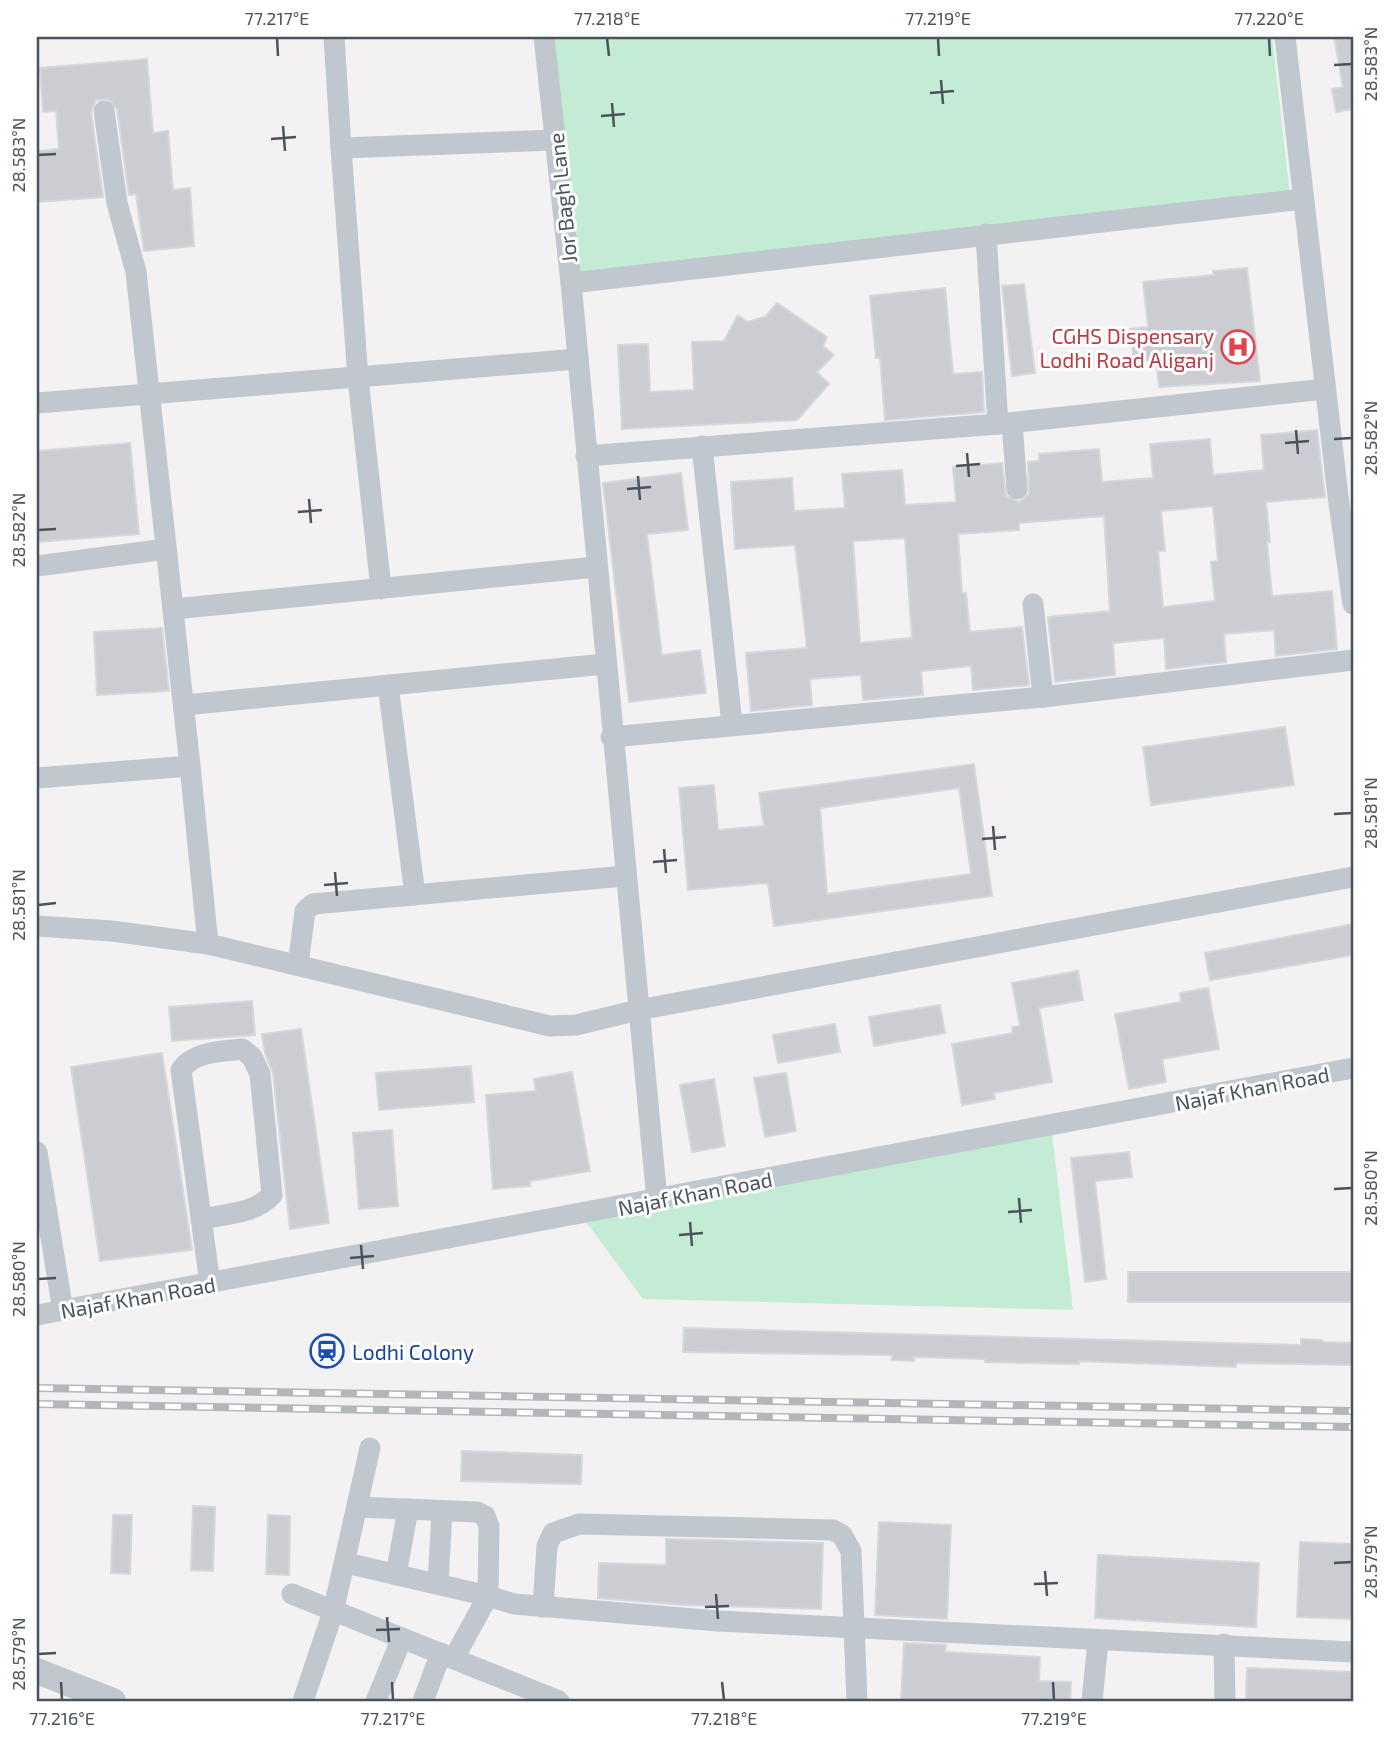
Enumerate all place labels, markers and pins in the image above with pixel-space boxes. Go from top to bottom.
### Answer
place label: CGHS Dispensary Lodhi Road Aliganj [1040,323,1214,373]
hospital icon: CGHS Dispensary Lodhi Road Aliganj [1219,328,1257,366]
station icon: Lodhi Colony [308,1332,346,1370]
place label: Lodhi Colony [352,1339,474,1364]

